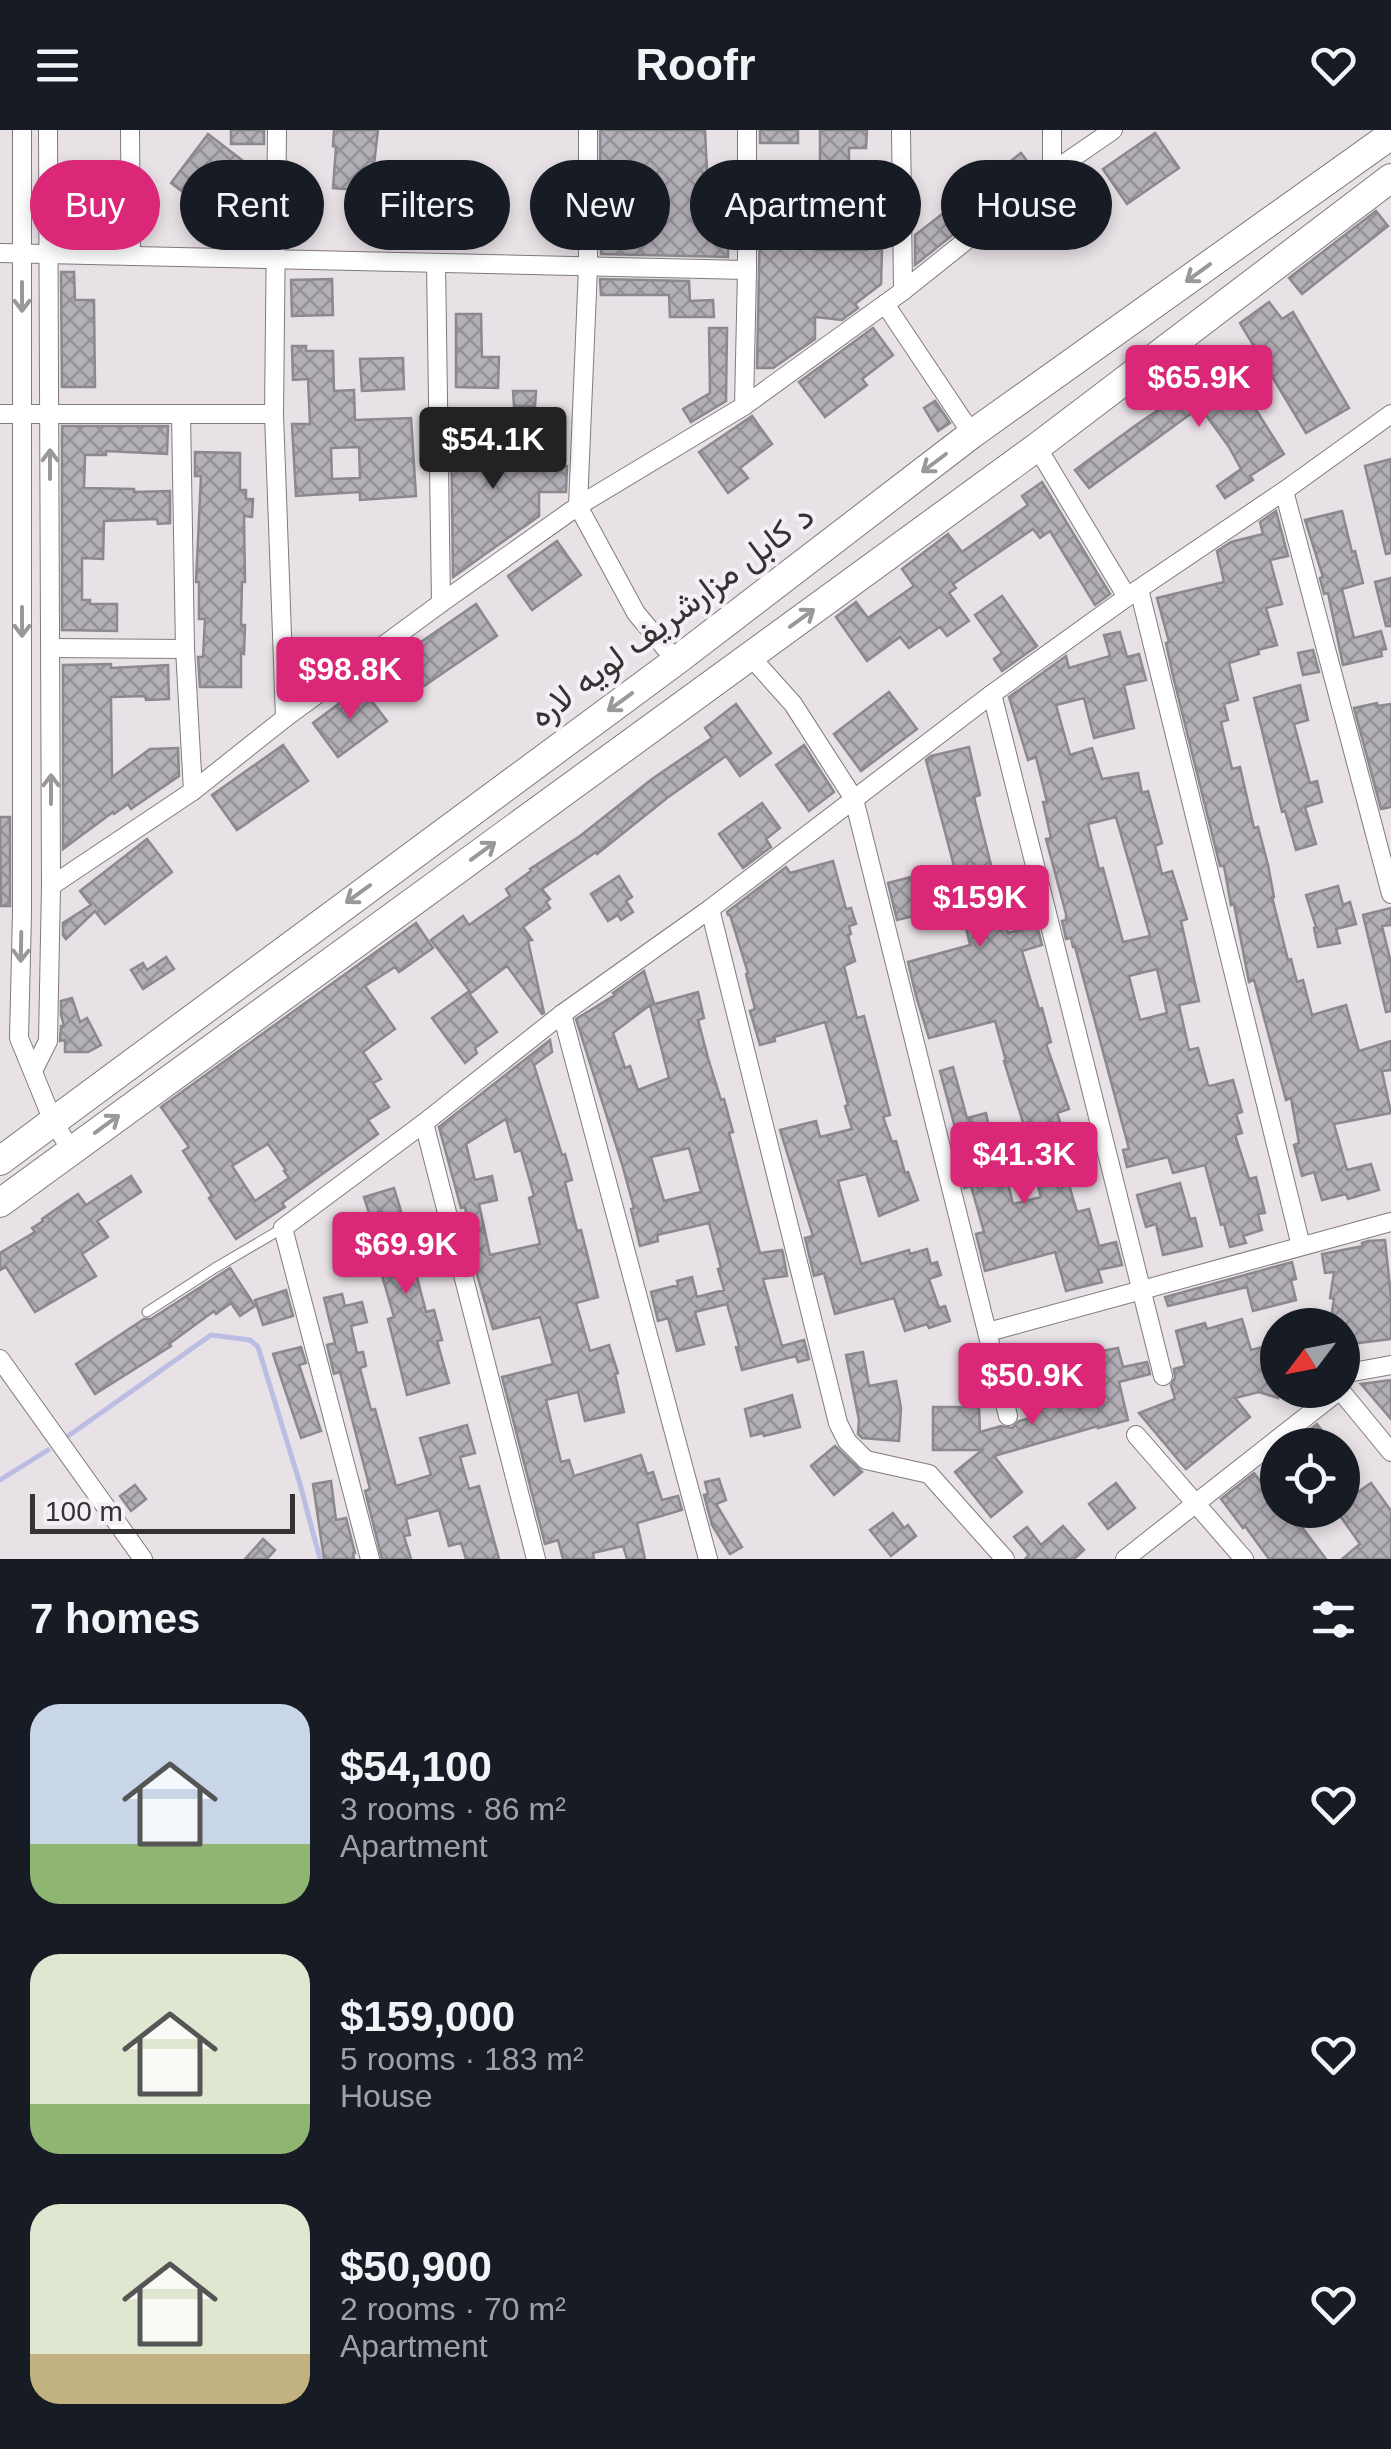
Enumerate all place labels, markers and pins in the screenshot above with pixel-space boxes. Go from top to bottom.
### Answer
pin: $65.9K [1118,345,1280,430]
pin: $54.1K [412,407,574,492]
pin: $98.8K [269,637,431,722]
pin: $159K [910,865,1050,950]
pin: $41.3K [943,1122,1105,1207]
pin: $69.9K [325,1212,487,1297]
pin: $50.9K [951,1343,1113,1428]

